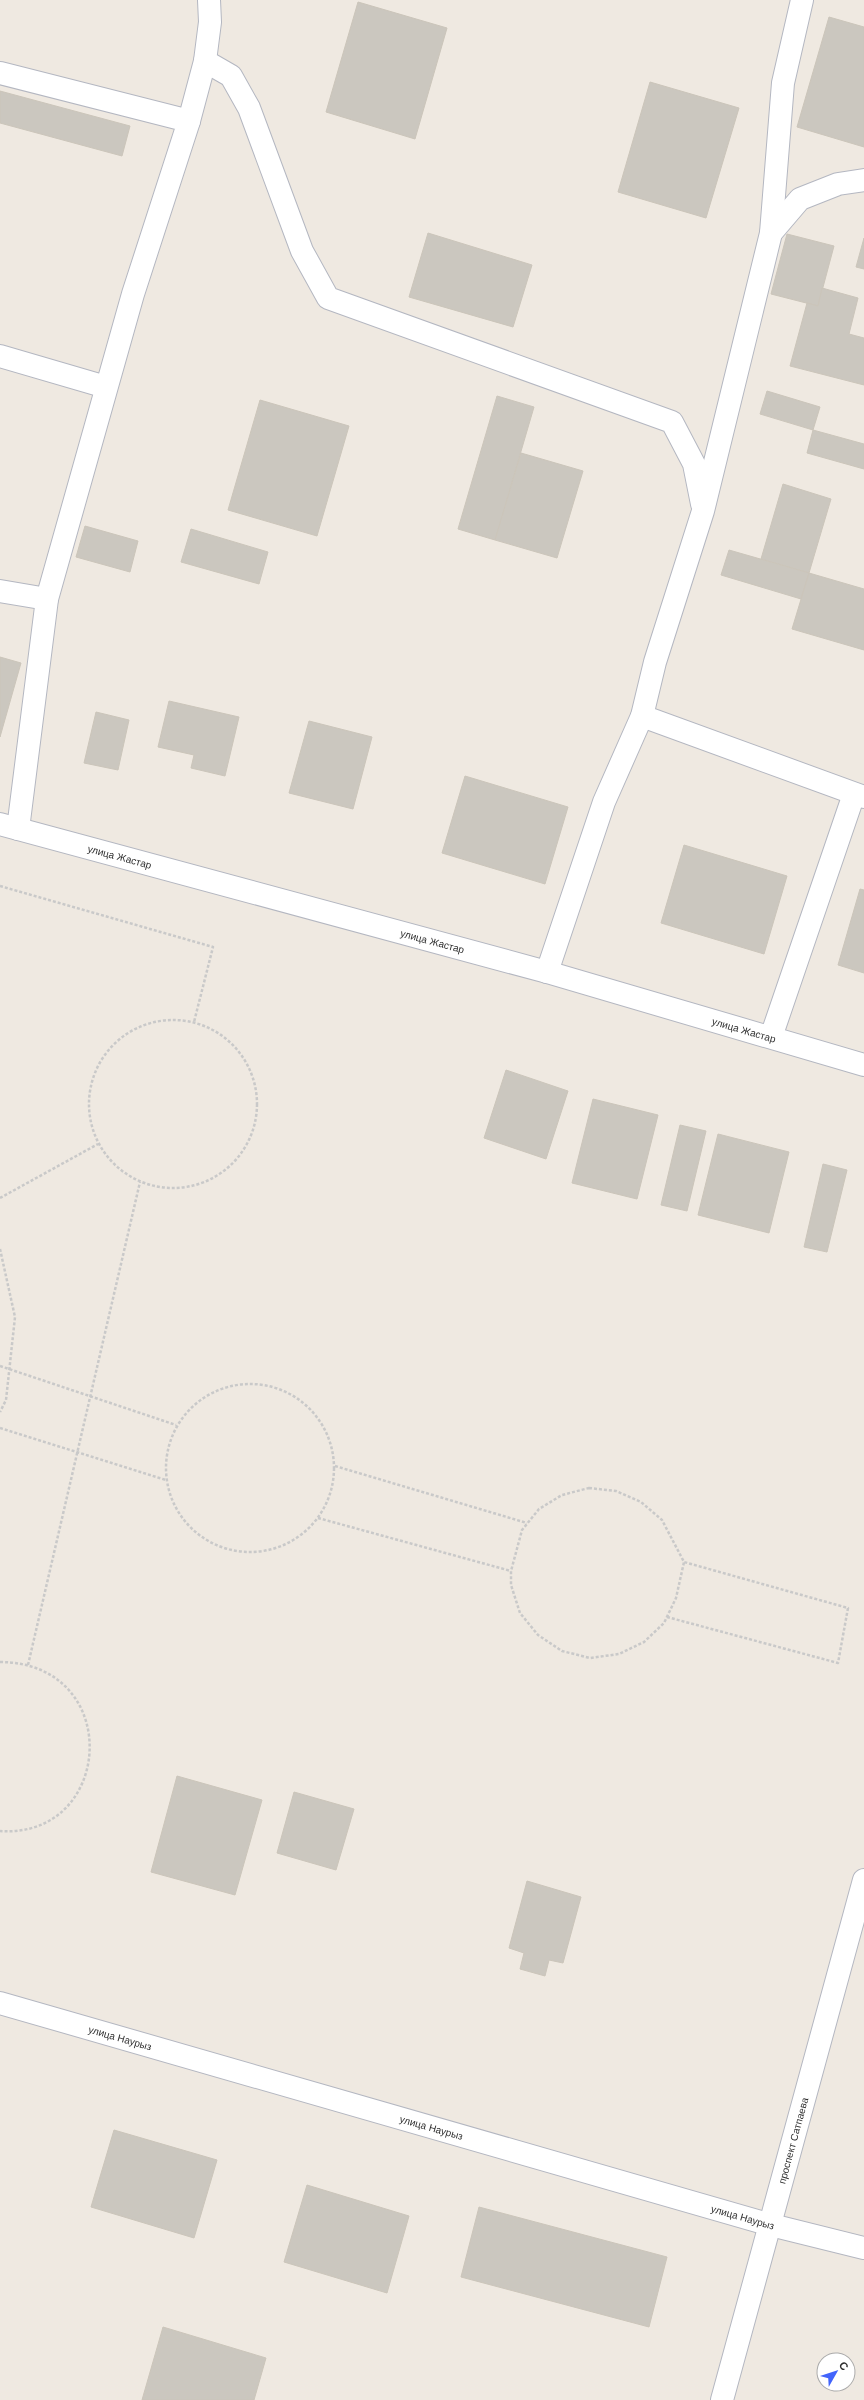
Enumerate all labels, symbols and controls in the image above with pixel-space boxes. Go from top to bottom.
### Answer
street label: улица Жастар [86,843,153,871]
street label: улица Жастар [399,928,466,956]
street label: улица Жастар [711,1016,777,1045]
street label: улица Наурыз [87,2024,153,2052]
street label: проспект Сатпаева [776,2096,810,2185]
street label: улица Наурыз [398,2113,465,2142]
street label: улица Наурыз [710,2203,776,2232]
north arrow [816,2352,856,2392]
text: С [837,2359,851,2373]

